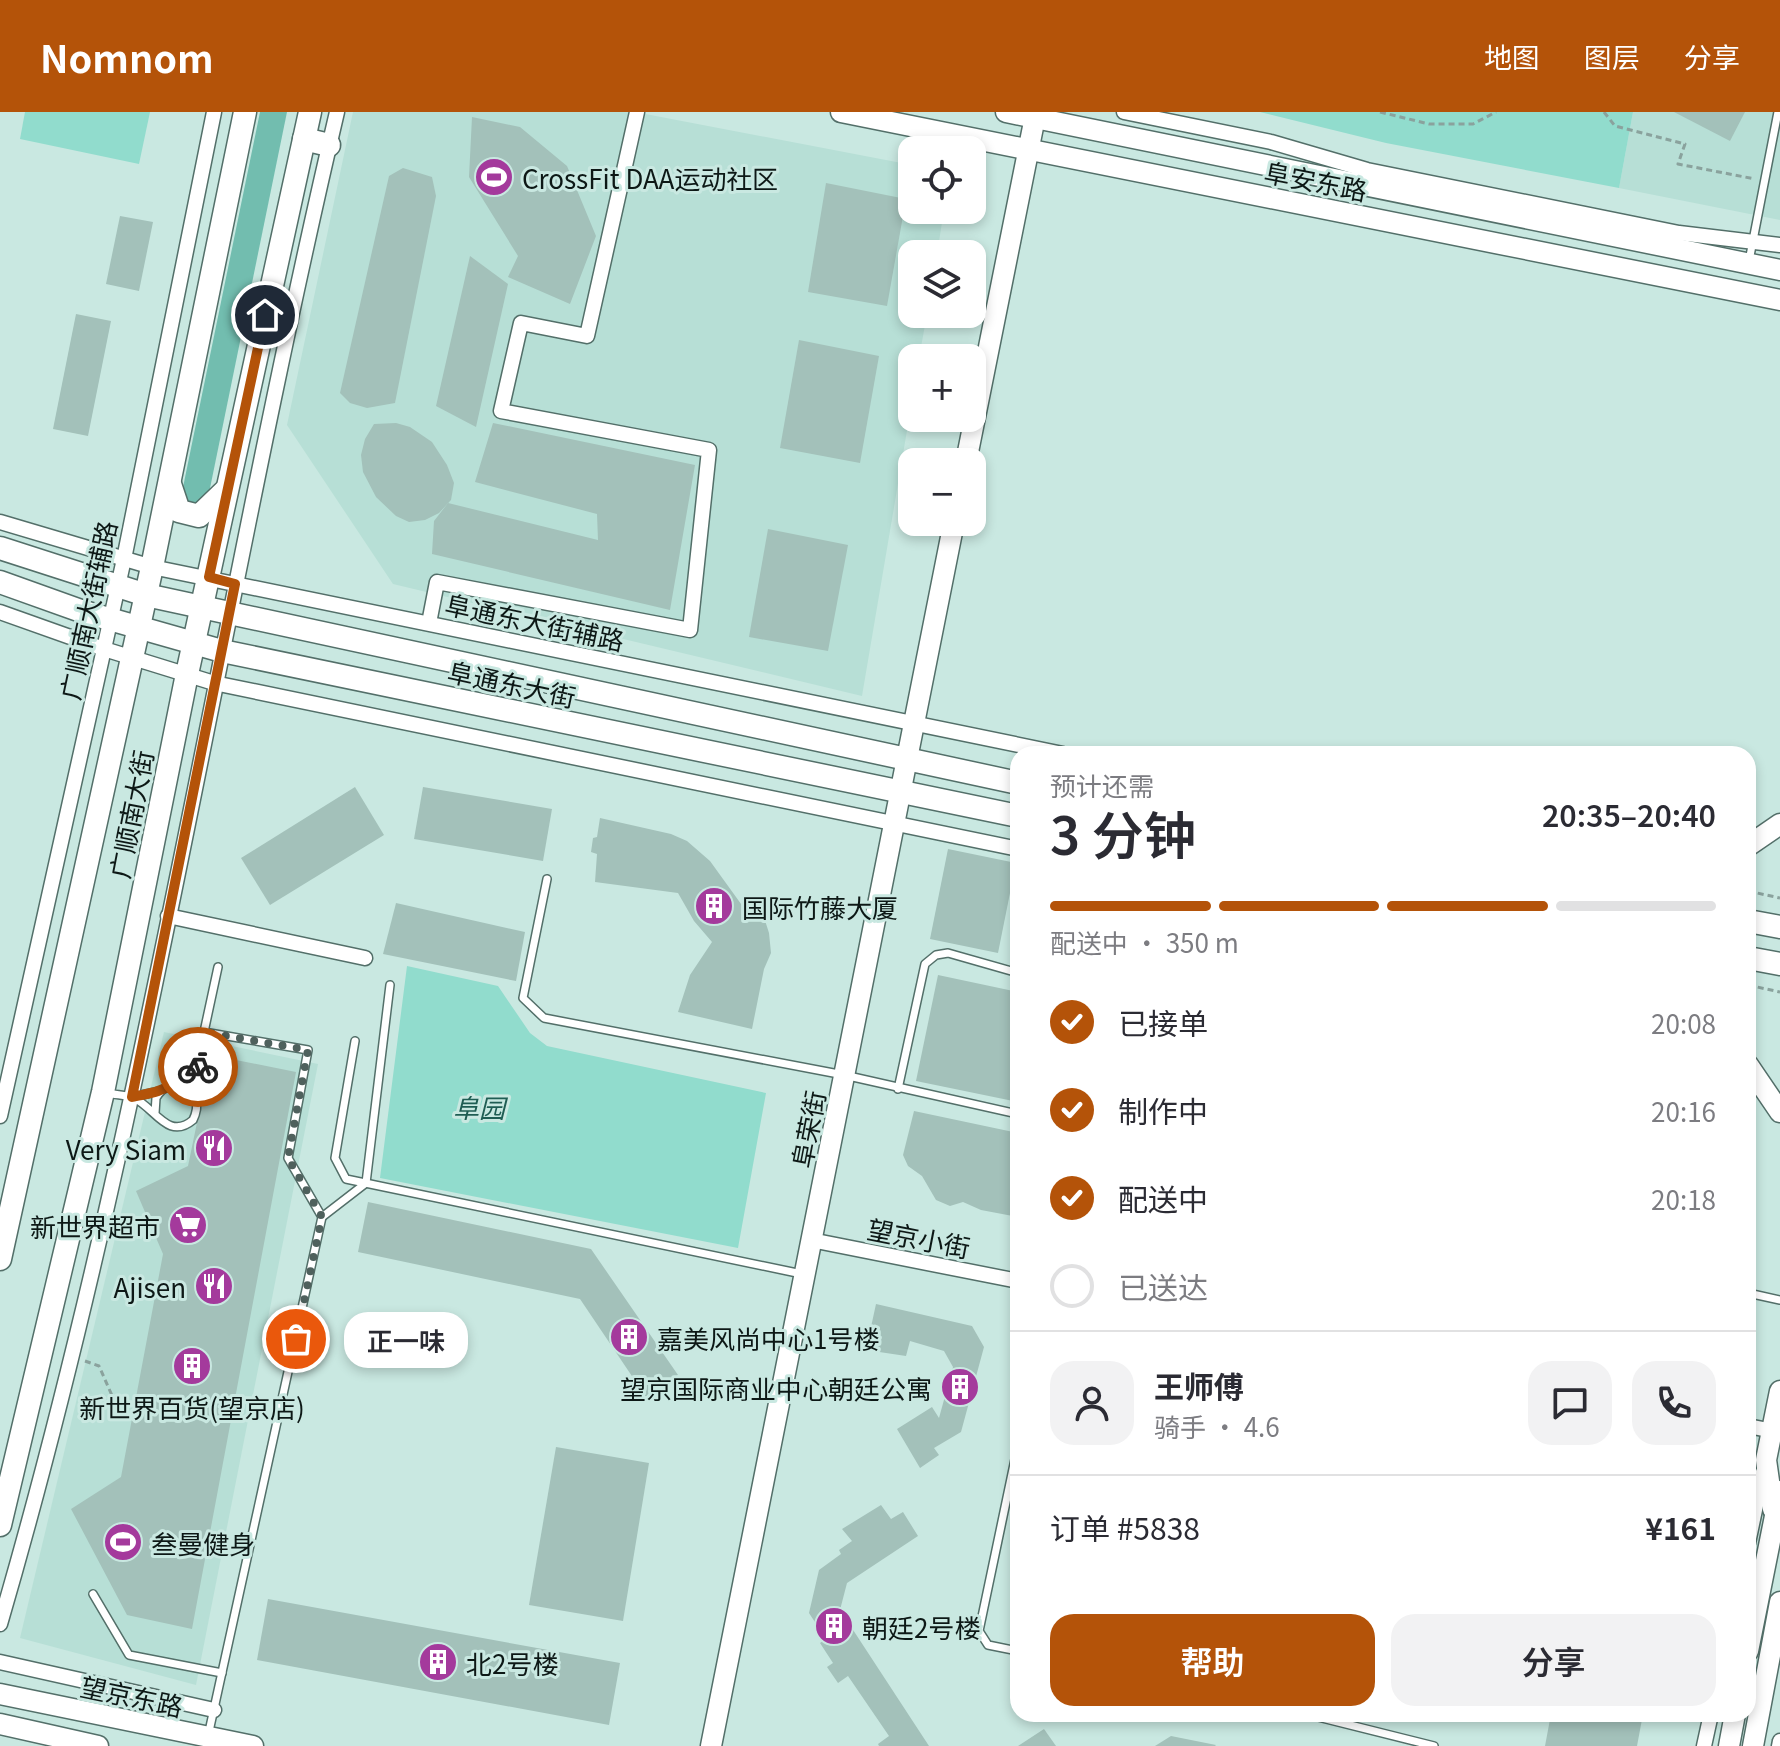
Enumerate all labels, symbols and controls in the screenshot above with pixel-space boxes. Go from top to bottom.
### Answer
text: Nomnom [40,29,214,84]
text: 地图 [1484,36,1540,76]
text: 图层 [1584,36,1640,76]
text: 分享 [1684,36,1740,76]
map controls [898,136,986,536]
button: locate [898,136,986,224]
street label: 阜安东路 [1261,152,1371,208]
sports icon: CrossFit DAA运动社区 [473,156,515,198]
place label: CrossFit DAA运动社区 [522,159,778,196]
button: layers [898,240,986,328]
pin [231,281,299,349]
icon: home [243,293,287,337]
button: + [898,344,986,432]
button: − [898,448,986,536]
street label: 广顺南大街辅路 [50,517,124,703]
street label: 阜通东大街辅路 [442,584,628,658]
street label: 阜通东大街 [445,651,579,715]
street label: 广顺南大街 [99,747,161,881]
text: 预计还需 [1050,766,1154,803]
text: 20:35–20:40 [1542,792,1716,836]
text: 3 分钟 [1050,795,1196,870]
building icon: 国际竹藤大厦 [693,885,735,927]
place label: 国际竹藤大厦 [742,888,898,925]
text: 配送中 · 350 m [1050,923,1239,960]
icon: check [1050,1000,1094,1044]
text: 已接单 [1118,1000,1208,1044]
text: 20:08 [1651,1004,1716,1041]
courier [158,1027,238,1107]
icon: bike [176,1045,220,1089]
street label: 阜荣街 [781,1087,833,1171]
park label: 阜园 [453,1088,509,1125]
icon: check [1050,1088,1094,1132]
text: 制作中 [1118,1088,1208,1132]
text: 20:16 [1651,1092,1716,1129]
restaurant icon: Very Siam [193,1127,235,1169]
place label: Very Siam [66,1130,186,1167]
icon: check [1050,1176,1094,1220]
text: 配送中 [1118,1176,1208,1220]
text: 20:18 [1651,1180,1716,1217]
supermarket icon: 新世界超市 [167,1204,209,1246]
place label: 新世界超市 [30,1207,160,1244]
street label: 望京小街 [864,1209,974,1265]
text: 已送达 [1118,1264,1208,1308]
restaurant icon: Ajisen [193,1265,235,1307]
place label: Ajisen [113,1268,186,1305]
pin [262,1305,330,1373]
callout: 正一味 [344,1311,468,1367]
building icon: 嘉美风尚中心1号楼 [608,1316,650,1358]
icon: bag [274,1317,318,1361]
place label: 嘉美风尚中心1号楼 [657,1319,879,1356]
text: 正一味 [367,1321,445,1358]
building icon: 新世界百货(望京店) [171,1345,213,1387]
button: person [1050,1361,1134,1445]
button: chat [1528,1361,1612,1445]
button: phone [1632,1361,1716,1445]
text: 王师傅 [1154,1363,1244,1407]
building icon: 望京国际商业中心朝廷公寓 [939,1366,981,1408]
place label: 望京国际商业中心朝廷公寓 [620,1369,932,1406]
place label: 新世界百货(望京店) [79,1388,305,1425]
text: 骑手 · 4.6 [1154,1407,1280,1444]
text: 订单 #5838 [1050,1505,1200,1549]
text: ¥161 [1645,1505,1716,1549]
sports icon: 叁曼健身 [102,1521,144,1563]
place label: 叁曼健身 [151,1524,255,1561]
building icon: 朝廷2号楼 [813,1605,855,1647]
place label: 朝廷2号楼 [862,1608,980,1645]
button: 帮助 [1050,1614,1375,1706]
button: 分享 [1391,1614,1716,1706]
building icon: 北2号楼 [417,1641,459,1683]
place label: 北2号楼 [466,1644,558,1681]
street label: 望京东路 [77,1666,187,1724]

